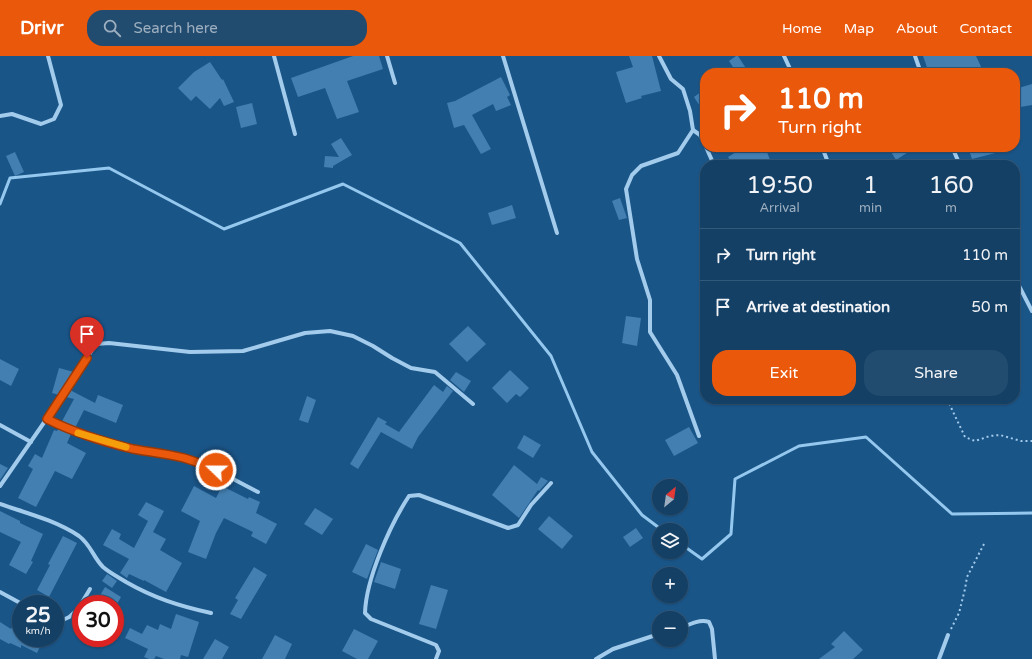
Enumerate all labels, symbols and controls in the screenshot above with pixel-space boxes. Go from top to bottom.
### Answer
search box [87,10,367,46]
text: Drivr [20,17,63,39]
icon: search [101,17,123,39]
text: Search here [133,19,218,37]
text: Home [782,20,822,37]
text: Map [844,20,874,37]
text: About [896,20,938,37]
text: Contact [960,20,1012,37]
text: 110 m [778,82,864,116]
icon: right [712,84,764,136]
text: Turn right [778,116,862,138]
text: 19:50 [746,171,813,200]
text: 1 [863,171,878,200]
text: 160 [928,171,974,200]
text: Arrival [759,200,800,216]
text: min [859,200,882,216]
text: m [945,200,957,216]
icon: right [712,244,734,266]
text: Turn right [746,246,816,264]
text: 110 m [962,246,1008,264]
icon: arrive [712,296,734,318]
text: Arrive at destination [746,298,890,316]
text: 50 m [971,298,1008,316]
pin [70,317,104,358]
icon: arrive [76,323,98,345]
button: Exit [712,350,856,396]
button: Share [864,350,1008,396]
position arrow [195,449,237,491]
north arrow [652,479,688,515]
map controls [652,479,688,647]
button: layers [652,523,688,559]
button: + [652,567,688,603]
speed limit sign: 30 [72,595,124,647]
text: 25 [25,604,51,628]
button: − [652,611,688,647]
text: km/h [25,625,51,637]

